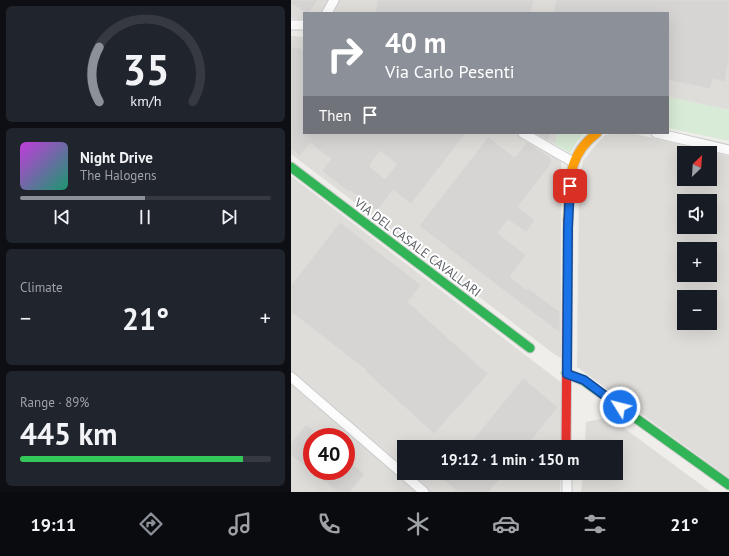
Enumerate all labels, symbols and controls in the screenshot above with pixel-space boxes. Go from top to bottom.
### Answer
text: 40 m [385,24,446,61]
icon: right [319,28,371,80]
text: 35 [122,43,169,96]
text: Via Carlo Pesenti [385,60,515,83]
text: km/h [130,90,161,109]
icon: arrive [359,104,381,126]
text: Then [319,106,351,125]
north arrow [677,146,717,186]
map controls [677,146,717,330]
text: Night Drive [80,148,153,167]
text: The Halogens [80,167,157,184]
pin [553,169,587,203]
icon: arrive [559,175,581,197]
street label: VIA DEL CASALE CAVALLARI [350,194,484,301]
button: sound [677,194,717,234]
icon: previous [51,206,73,228]
icon: pause [134,206,156,228]
icon: next [218,206,240,228]
button: + [677,242,717,282]
text: Climate [20,279,63,296]
button: − [677,290,717,330]
text: 21° [122,299,169,338]
text: − [20,304,31,332]
text: + [260,304,271,332]
position arrow [599,386,641,428]
text: Range · 89% [20,394,89,411]
text: 445 km [20,414,118,453]
speed limit sign: 40 [303,428,355,480]
text: 19:12 · 1 min · 150 m [441,450,579,469]
icon: directions [137,510,165,538]
icon: music [226,510,254,538]
icon: phone [315,510,343,538]
icon: climate [404,510,432,538]
icon: car [492,510,520,538]
icon: filters [581,510,609,538]
text: 19:11 [30,513,76,536]
text: 21° [670,513,699,536]

